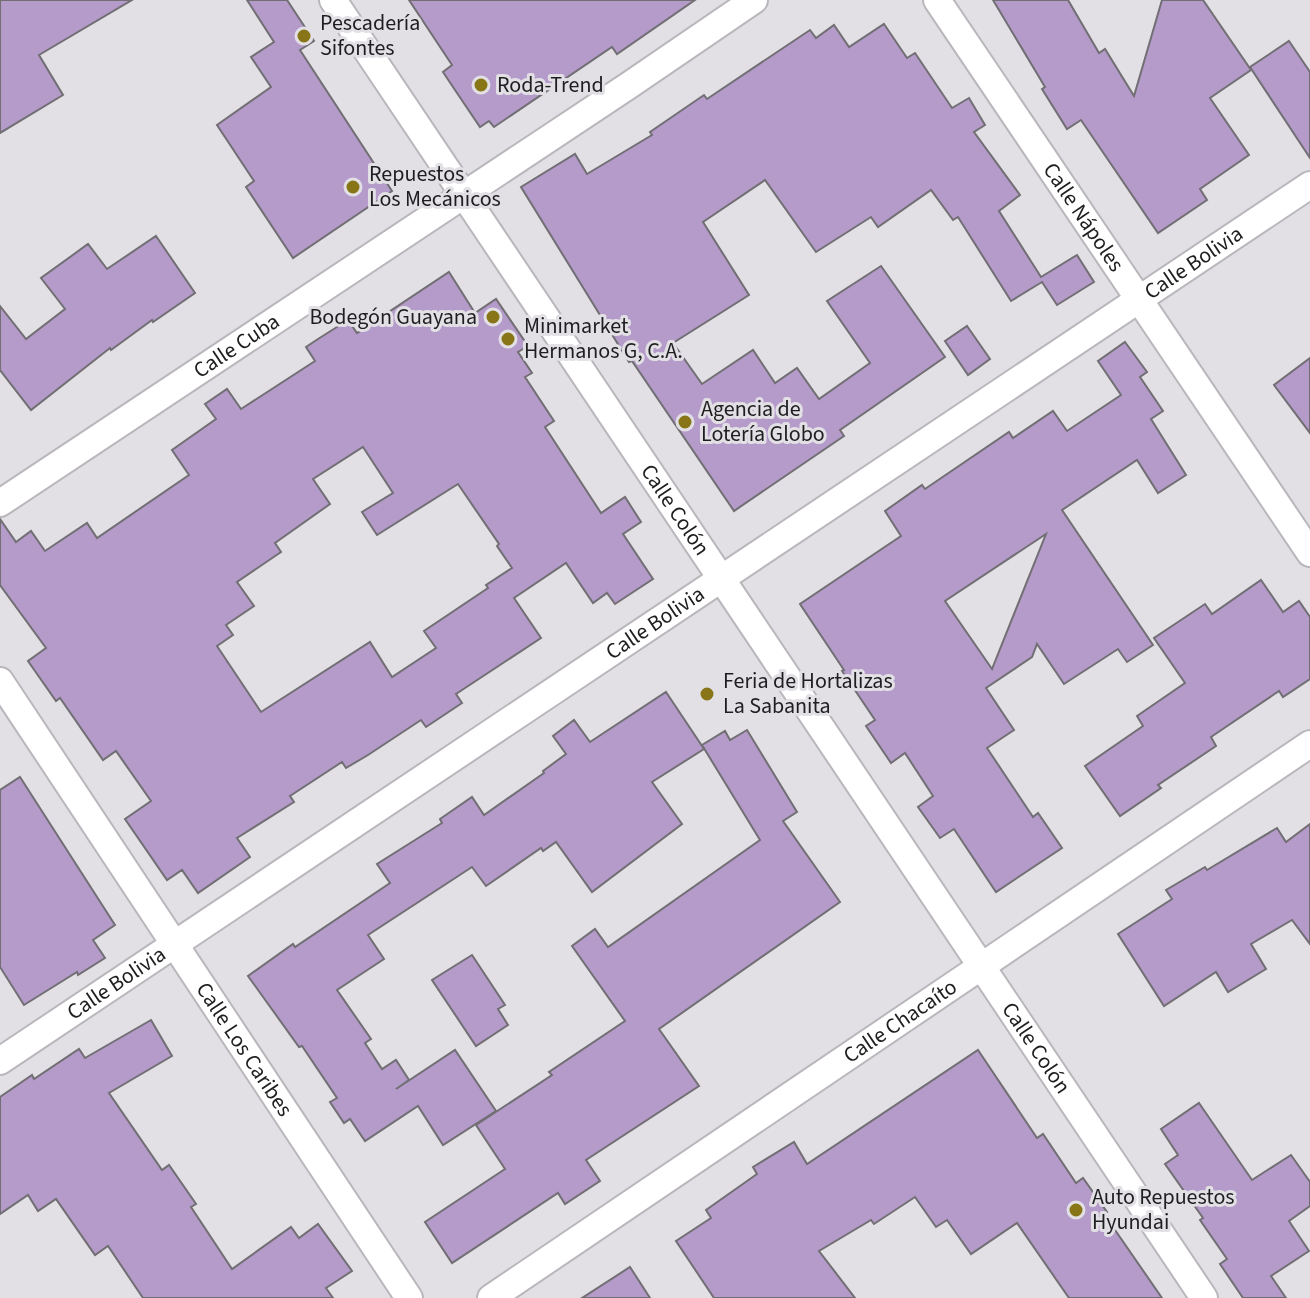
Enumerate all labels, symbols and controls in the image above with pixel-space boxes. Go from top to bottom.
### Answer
place label: Pescadería Sifontes [320,7,420,64]
marker: Pescadería Sifontes [295,27,313,45]
place label: Roda-Trend [497,69,604,101]
marker: Roda-Trend [472,76,490,94]
street label: Calle Nápoles [1035,156,1132,278]
place label: Repuestos Los Mecánicos [369,158,501,215]
marker: Repuestos Los Mecánicos [344,178,362,196]
street label: Calle Bolivia [1138,218,1250,307]
place label: Bodegón Guayana [309,301,477,333]
street label: Calle Cuba [187,306,286,386]
marker: Bodegón Guayana [484,308,502,326]
place label: Minimarket Hermanos G, C.A. [524,310,683,367]
marker: Minimarket Hermanos G, C.A. [499,330,517,348]
place label: Agencia de Lotería Globo [701,393,825,450]
marker: Agencia de Lotería Globo [676,413,694,431]
street label: Calle Colón [633,458,717,562]
street label: Calle Bolivia [599,578,711,668]
place label: Feria de Hortalizas La Sabanita [723,665,893,722]
marker: Feria de Hortalizas La Sabanita [698,685,716,703]
street label: Calle Bolivia [61,938,172,1028]
street label: Calle Chacaíto [837,971,964,1071]
street label: Calle Los Caribes [188,976,300,1123]
street label: Calle Colón [994,996,1079,1100]
place label: Auto Repuestos Hyundai [1092,1181,1235,1238]
marker: Auto Repuestos Hyundai [1067,1201,1085,1219]

